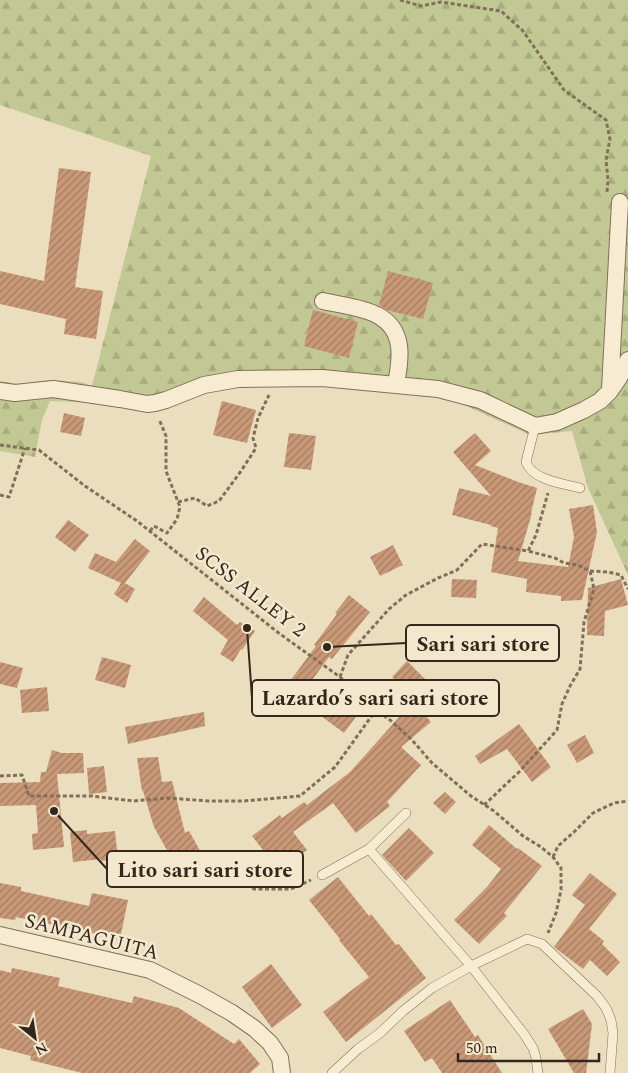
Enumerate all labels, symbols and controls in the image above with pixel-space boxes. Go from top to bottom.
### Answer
street label: SCSS ALLEY 2 [189,539,312,645]
callout: Sari sari store [406,625,559,661]
text: Sari sari store [416,629,550,661]
callout: Lazardo’s sari sari store [252,680,499,716]
text: Lazardo’s sari sari store [261,683,489,715]
callout: Lito sari sari store [107,851,303,887]
text: Lito sari sari store [117,855,293,887]
street label: SAMPAGUITA [22,906,162,968]
north arrow [10,1013,60,1063]
scale bar [458,1030,599,1062]
text: N [31,1037,51,1061]
text: 50 m [466,1037,498,1060]

